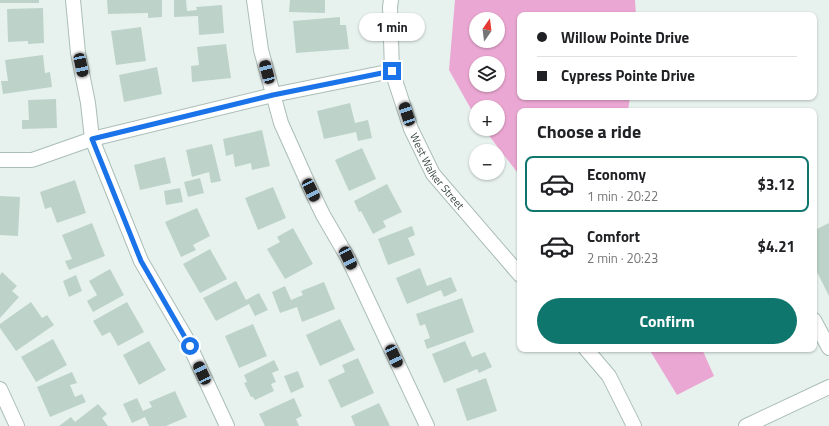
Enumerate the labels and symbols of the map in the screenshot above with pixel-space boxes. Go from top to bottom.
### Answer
north arrow [469,12,505,48]
callout: 1 min [359,13,425,41]
car [73,52,89,78]
car [258,59,276,85]
route end [383,62,401,80]
car [398,101,416,127]
street label: West Walker Street [406,130,468,213]
car [300,177,322,203]
car [337,245,359,271]
route start [181,337,199,355]
car [383,343,405,369]
car [191,360,213,386]

